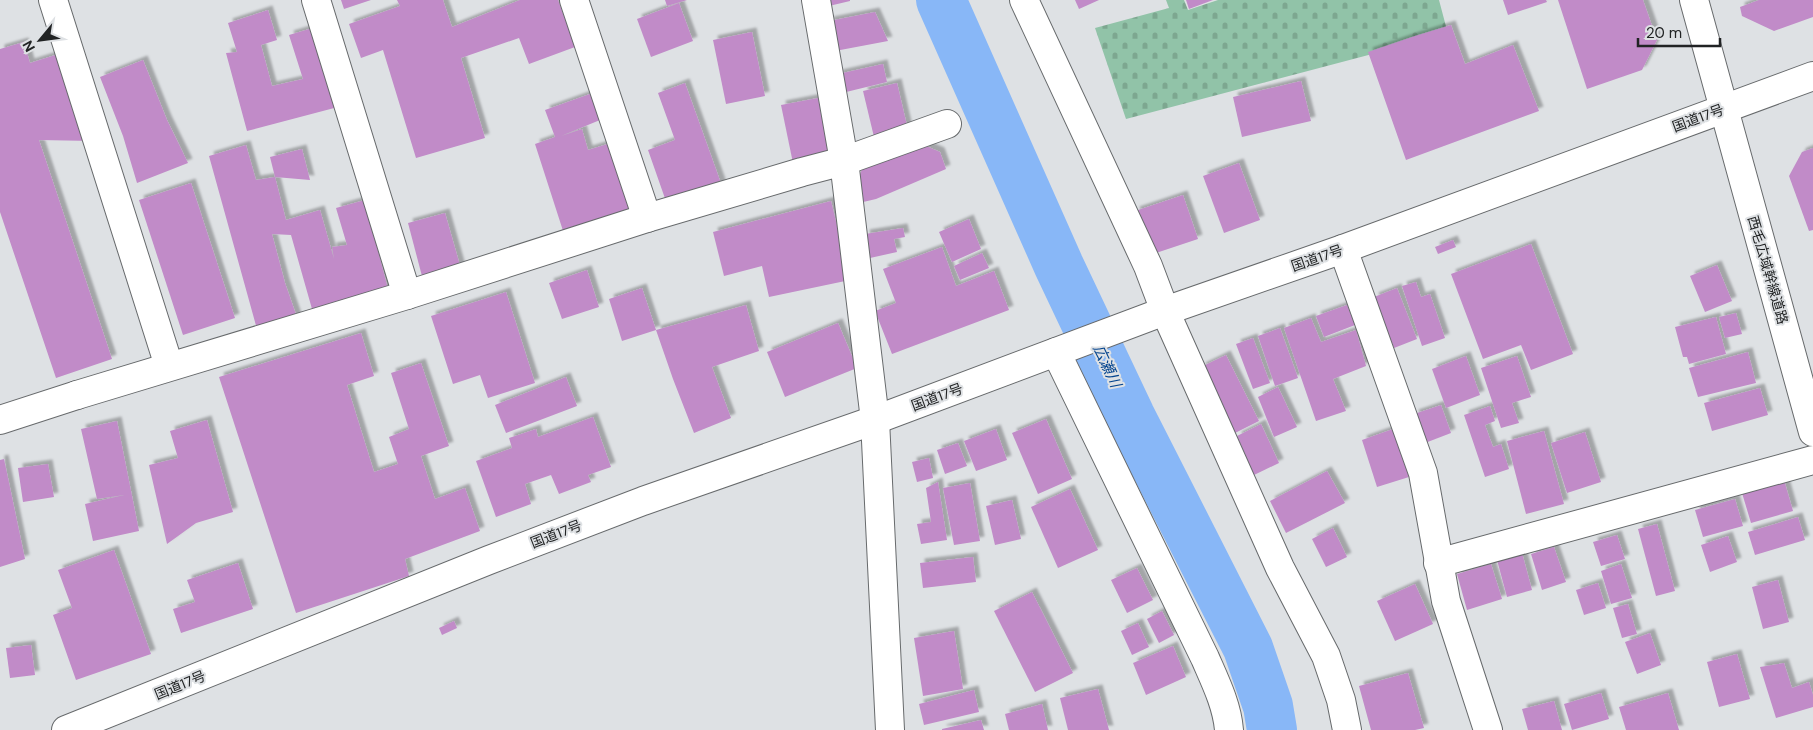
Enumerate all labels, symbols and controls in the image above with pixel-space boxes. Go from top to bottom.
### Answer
north arrow [15,15,65,65]
scale bar [1638,15,1720,47]
text: 20 m [1646,23,1682,43]
text: N [18,37,39,55]
street label: 国道17号 [1670,100,1726,136]
street label: 西毛広域幹線道路 [1744,214,1792,326]
street label: 国道17号 [1289,241,1345,275]
water label: 広瀬川 [1088,341,1126,392]
street label: 国道17号 [909,379,965,415]
street label: 国道17号 [528,516,584,552]
street label: 国道17号 [152,667,208,703]

